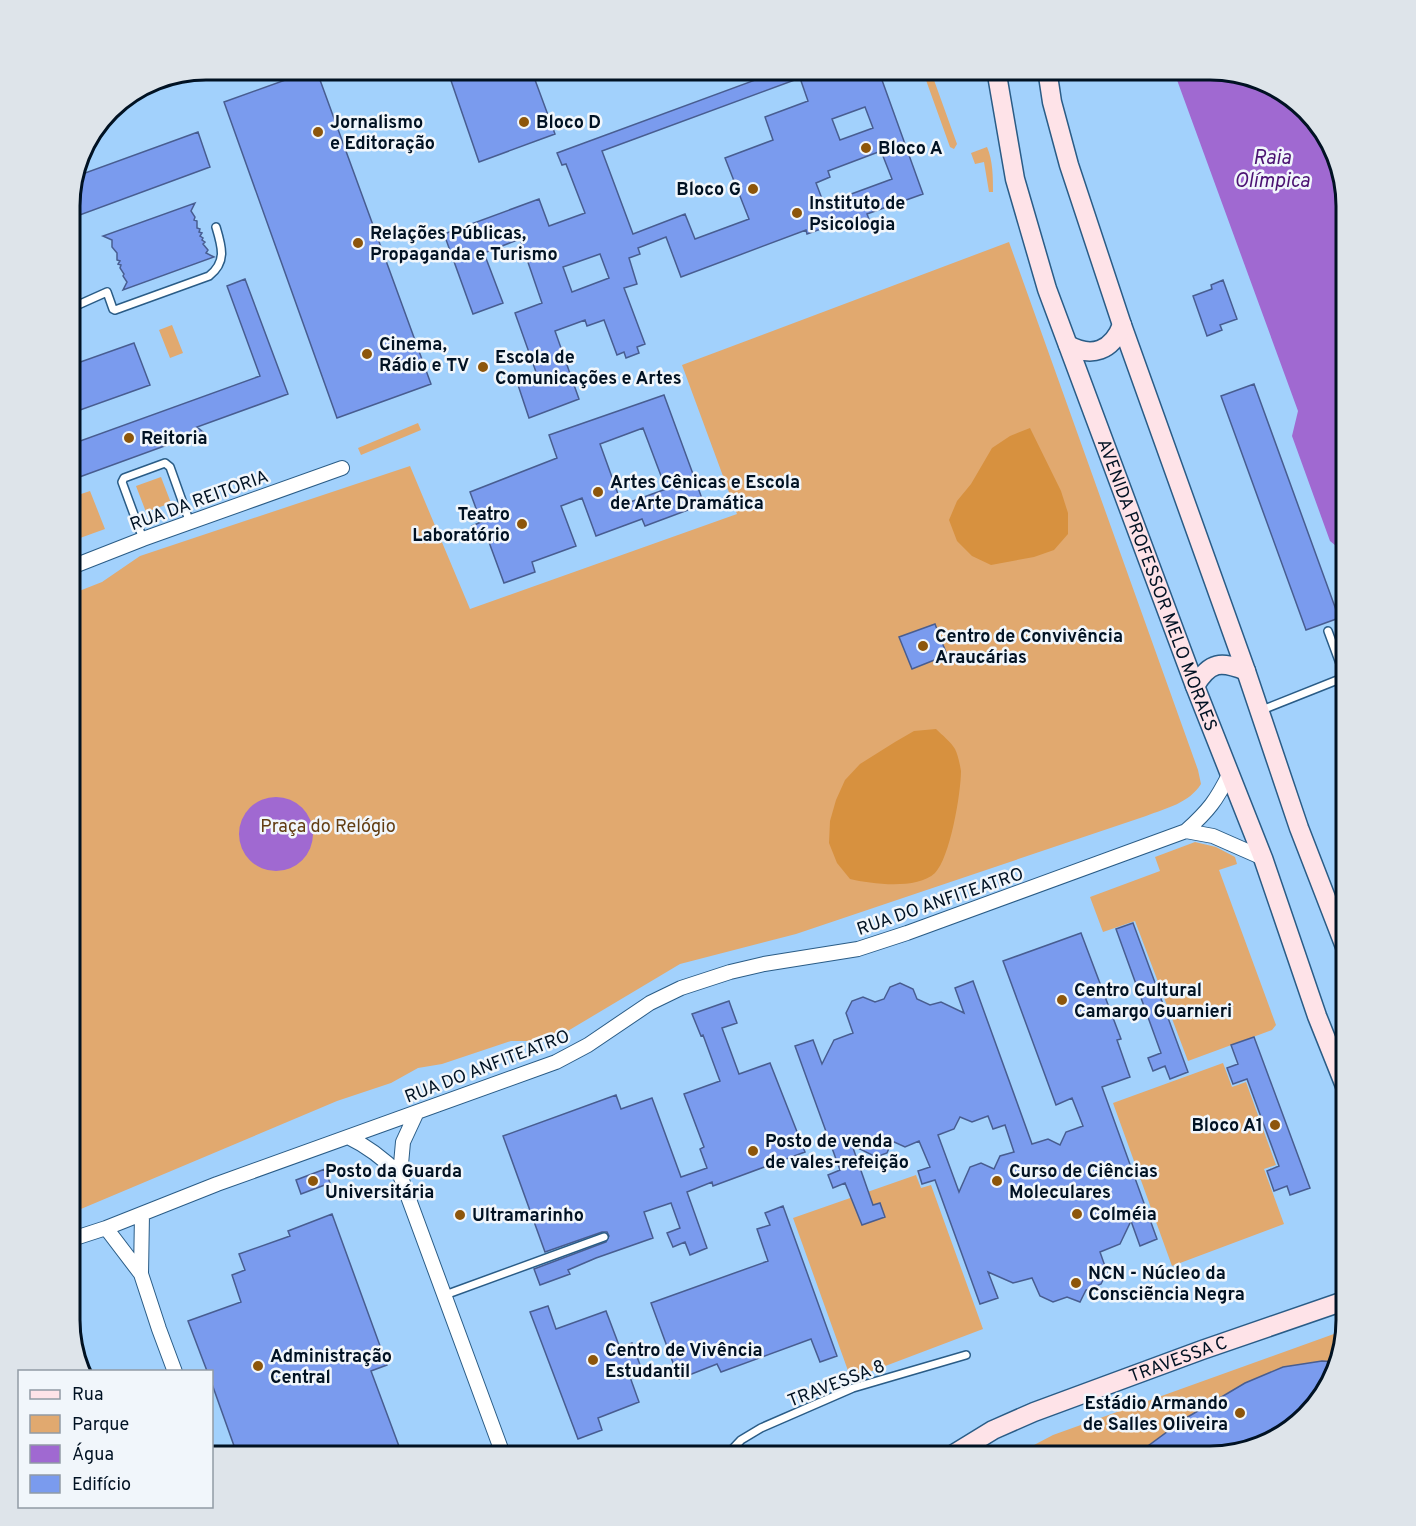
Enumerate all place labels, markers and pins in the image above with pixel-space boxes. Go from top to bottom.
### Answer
place label: Jornalismo e Editoração [330,112,435,156]
place label: Bloco D [536,112,601,135]
marker: Bloco D [517,115,531,129]
marker: Jornalismo e Editoração [311,125,325,139]
place label: Bloco A [878,138,943,161]
marker: Bloco A [859,141,873,155]
place label: Bloco G [676,179,741,202]
marker: Bloco G [746,182,760,196]
place label: Instituto de Psicologia [809,193,905,237]
marker: Instituto de Psicologia [790,206,804,220]
place label: Relações Públicas, Propaganda e Turismo [370,223,558,267]
marker: Relações Públicas, Propaganda e Turismo [351,236,365,250]
place label: Cinema, Rádio e TV [379,334,469,378]
marker: Cinema, Rádio e TV [360,347,374,361]
place label: Escola de Comunicações e Artes [495,347,682,391]
marker: Escola de Comunicações e Artes [476,360,490,374]
place label: Reitoria [141,428,208,451]
marker: Reitoria [122,431,136,445]
place label: Artes Cênicas e Escola de Arte Dramática [610,472,800,516]
marker: Artes Cênicas e Escola de Arte Dramática [591,485,605,499]
place label: Teatro Laboratório [412,504,510,548]
marker: Teatro Laboratório [515,517,529,531]
place label: Centro de Convivência Araucárias [935,626,1123,670]
marker: Centro de Convivência Araucárias [916,639,930,653]
place label: Centro Cultural Camargo Guarnieri [1074,980,1232,1024]
marker: Centro Cultural Camargo Guarnieri [1055,993,1069,1007]
place label: Bloco A1 [1191,1115,1263,1138]
marker: Bloco A1 [1268,1118,1282,1132]
place label: Posto de venda de vales-refeição [765,1131,909,1175]
marker: Posto de venda de vales-refeição [746,1144,760,1158]
place label: Posto da Guarda Universitária [325,1161,462,1205]
place label: Curso de Ciências Moleculares [1009,1161,1158,1205]
marker: Posto da Guarda Universitária [306,1174,320,1188]
marker: Curso de Ciências Moleculares [990,1174,1004,1188]
place label: Colméia [1089,1204,1157,1227]
place label: Ultramarinho [472,1205,584,1228]
marker: Colméia [1070,1207,1084,1221]
marker: Ultramarinho [453,1208,467,1222]
place label: NCN - Núcleo da Consciẽncia Negra [1088,1263,1245,1307]
marker: NCN - Núcleo da Consciẽncia Negra [1069,1276,1083,1290]
place label: Centro de Vivência Estudantil [605,1340,763,1384]
place label: Administração Central [270,1346,392,1390]
marker: Centro de Vivência Estudantil [586,1353,600,1367]
marker: Administração Central [251,1359,265,1373]
place label: Estádio Armando de Salles Oliveira [1083,1393,1228,1437]
marker: Estádio Armando de Salles Oliveira [1233,1406,1247,1420]

